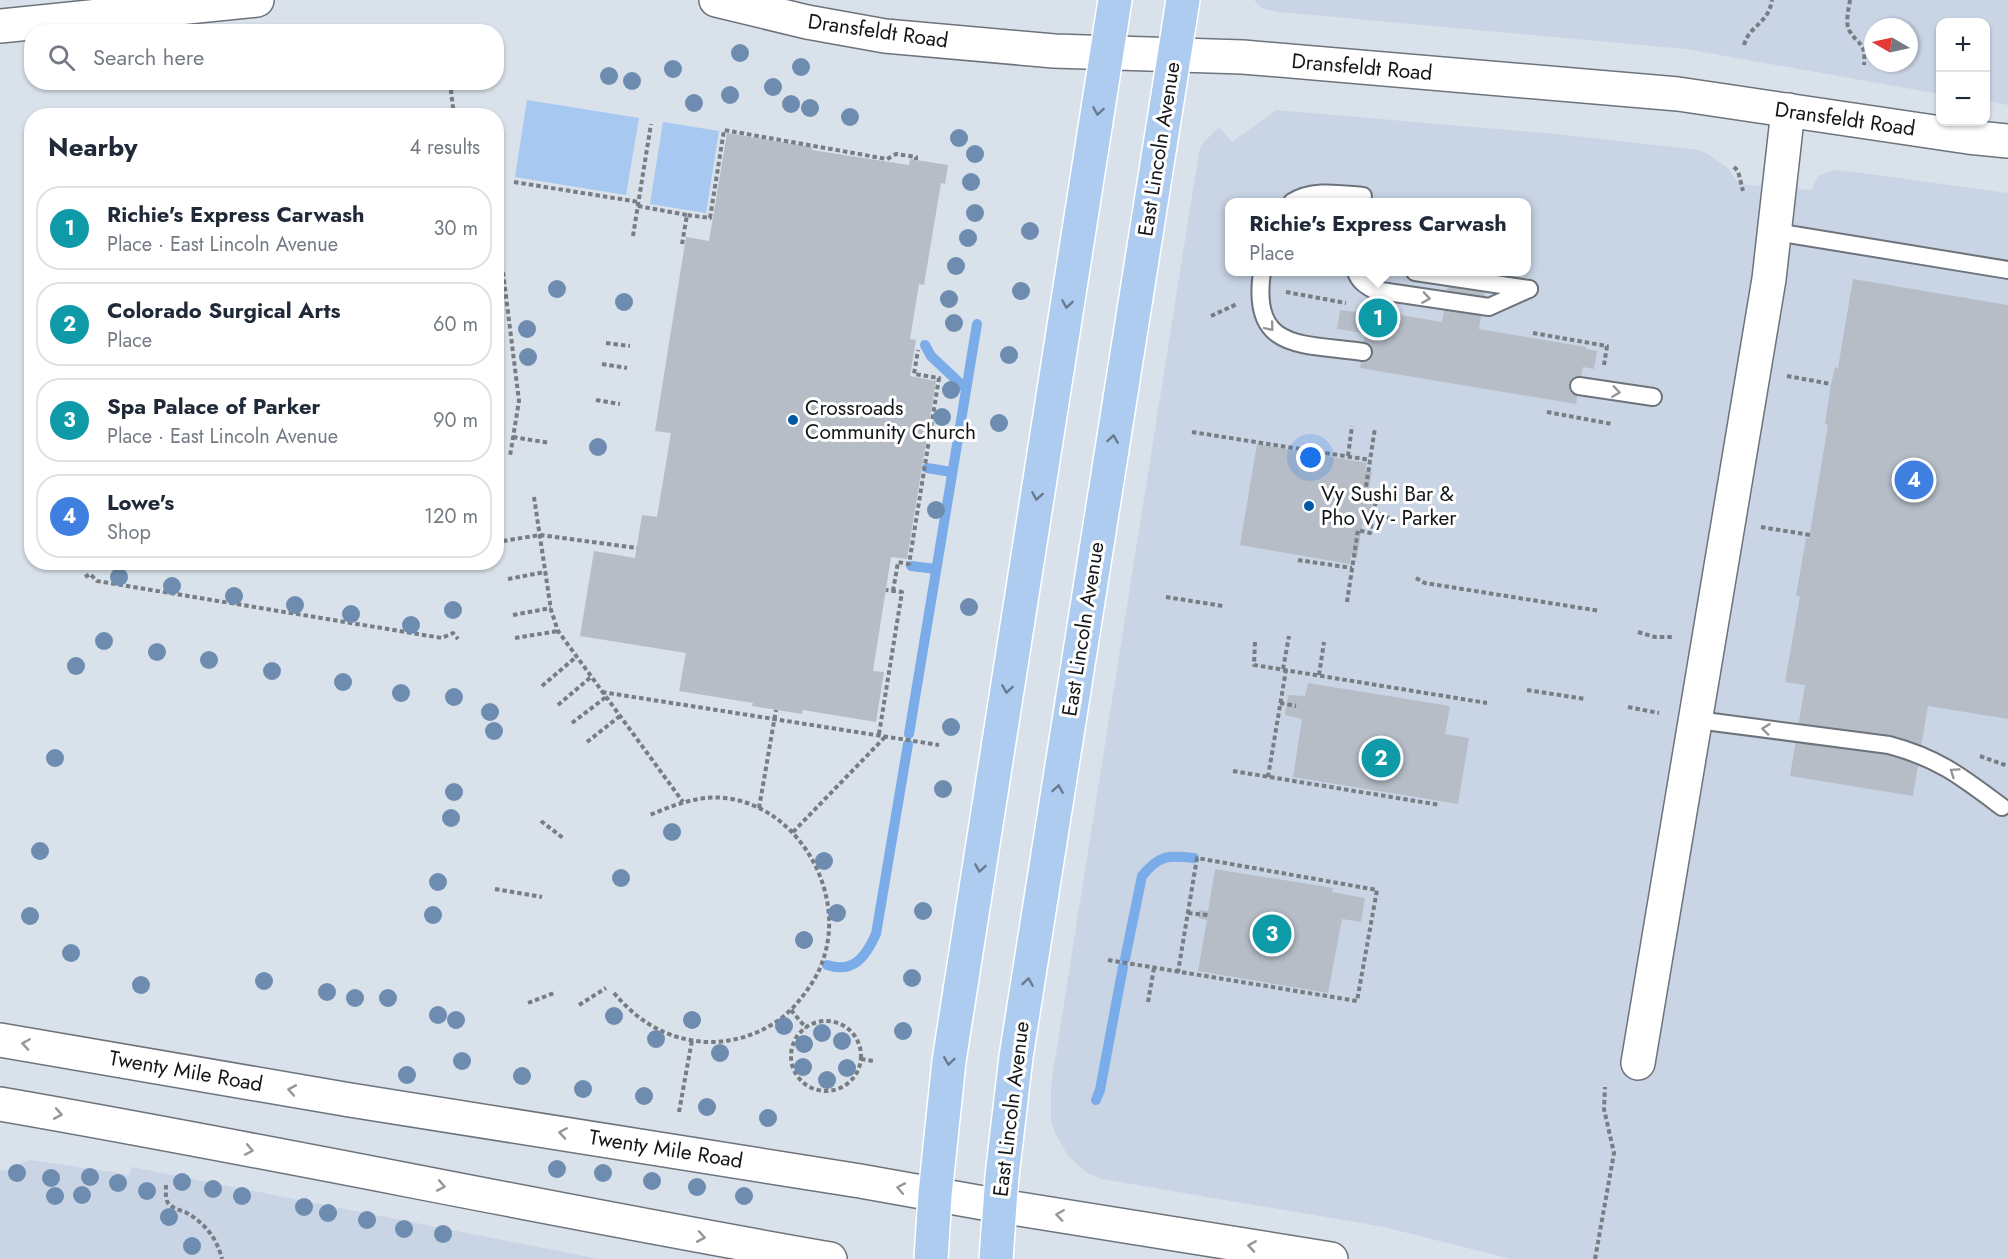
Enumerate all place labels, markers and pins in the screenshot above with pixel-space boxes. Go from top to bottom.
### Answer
pin: 1 [1358,296,1398,340]
place label: Crossroads Community Church [805,393,976,447]
marker: Crossroads Community Church [786,413,800,427]
pin: 4 [1894,458,1934,502]
place label: Vy Sushi Bar & Pho Vy - Parker [1321,479,1457,533]
marker: Vy Sushi Bar & Pho Vy - Parker [1302,499,1316,513]
pin: 2 [1362,736,1400,780]
pin: 3 [1252,912,1292,956]

